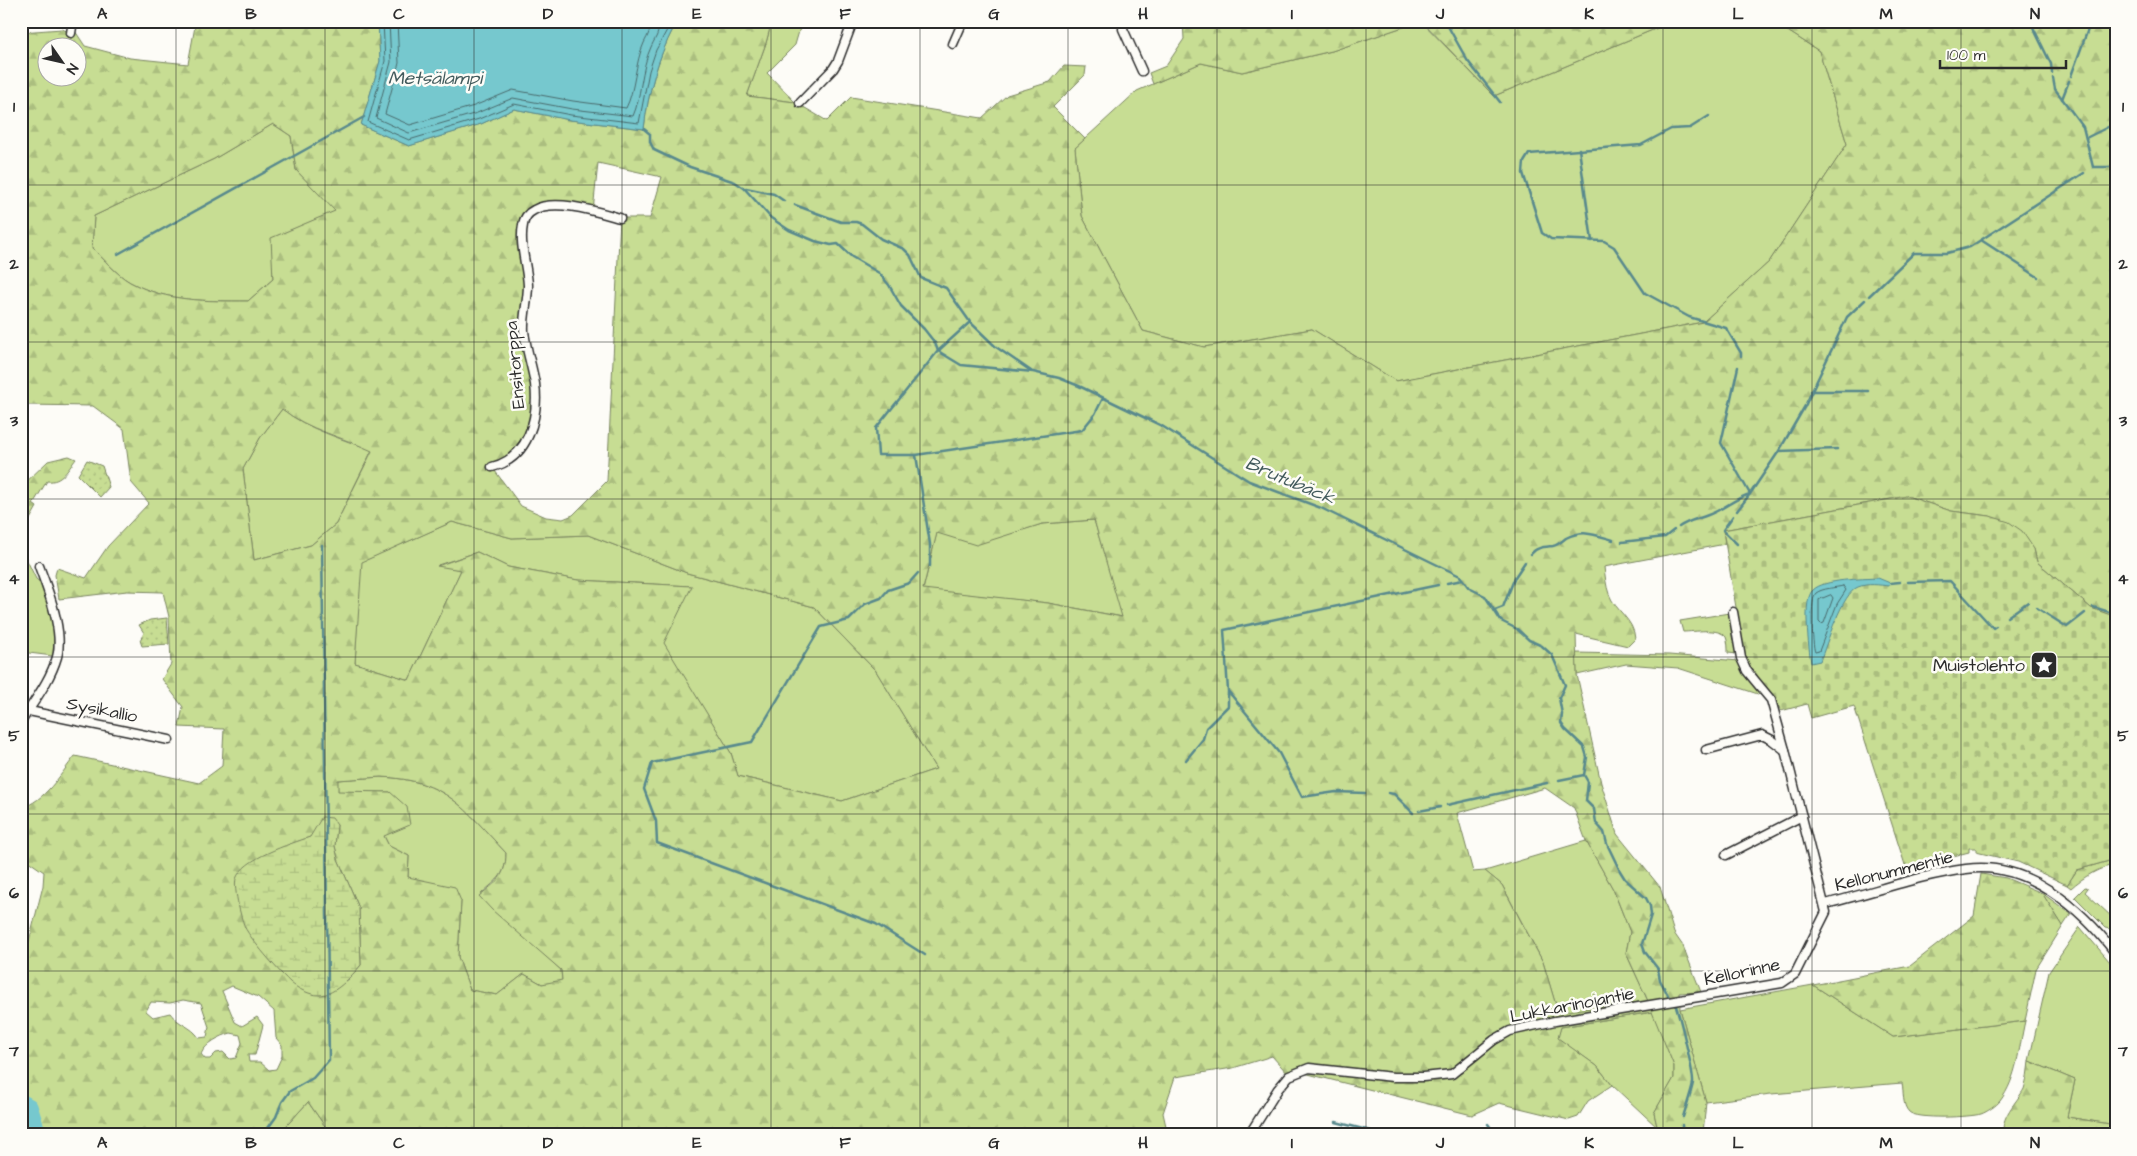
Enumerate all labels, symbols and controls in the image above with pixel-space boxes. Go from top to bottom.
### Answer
text: A [97,3,108,25]
text: B [245,3,257,25]
text: C [393,3,405,25]
text: D [543,3,554,25]
text: E [692,3,702,25]
text: F [839,3,851,25]
text: G [988,3,1000,25]
text: H [1138,3,1148,25]
text: I [1291,3,1293,25]
text: J [1435,3,1445,25]
text: K [1584,3,1594,25]
text: L [1732,3,1744,25]
text: M [1879,3,1893,25]
text: N [2030,3,2040,25]
north arrow [38,38,88,88]
scale bar [1940,38,2066,70]
text: 100 m [1947,45,1986,66]
text: N [61,59,83,78]
water label: Metsälampi [388,65,484,92]
text: 1 [13,96,16,118]
text: 1 [2122,96,2125,118]
text: 2 [8,253,19,275]
text: 2 [2117,253,2128,275]
street label: Ensitorppa [499,320,531,410]
text: 3 [9,410,19,432]
text: 3 [2118,410,2128,432]
water label: Brutubäck [1241,450,1339,512]
text: 4 [9,568,20,590]
text: 4 [2118,568,2129,590]
place icon: Muistolehto [2029,650,2059,680]
place label: Muistolehto [1933,653,2025,678]
street label: Sysikallio [64,691,140,730]
text: 5 [8,725,20,747]
text: 5 [2117,725,2129,747]
street label: Kellonummentie [1832,844,1956,898]
text: 6 [9,882,19,904]
text: 6 [2118,882,2128,904]
street label: Kellorinne [1702,952,1782,992]
street label: Lukkarinojantie [1508,981,1636,1029]
text: 7 [8,1040,19,1062]
text: 7 [2117,1040,2128,1062]
text: A [97,1132,108,1154]
text: B [245,1132,257,1154]
text: C [393,1132,405,1154]
text: D [543,1132,554,1154]
text: E [692,1132,702,1154]
text: F [839,1132,851,1154]
text: G [988,1132,1000,1154]
text: H [1138,1132,1148,1154]
text: I [1291,1132,1293,1154]
text: J [1435,1132,1445,1154]
text: K [1584,1132,1594,1154]
text: L [1732,1132,1744,1154]
text: M [1879,1132,1893,1154]
text: N [2030,1132,2040,1154]

